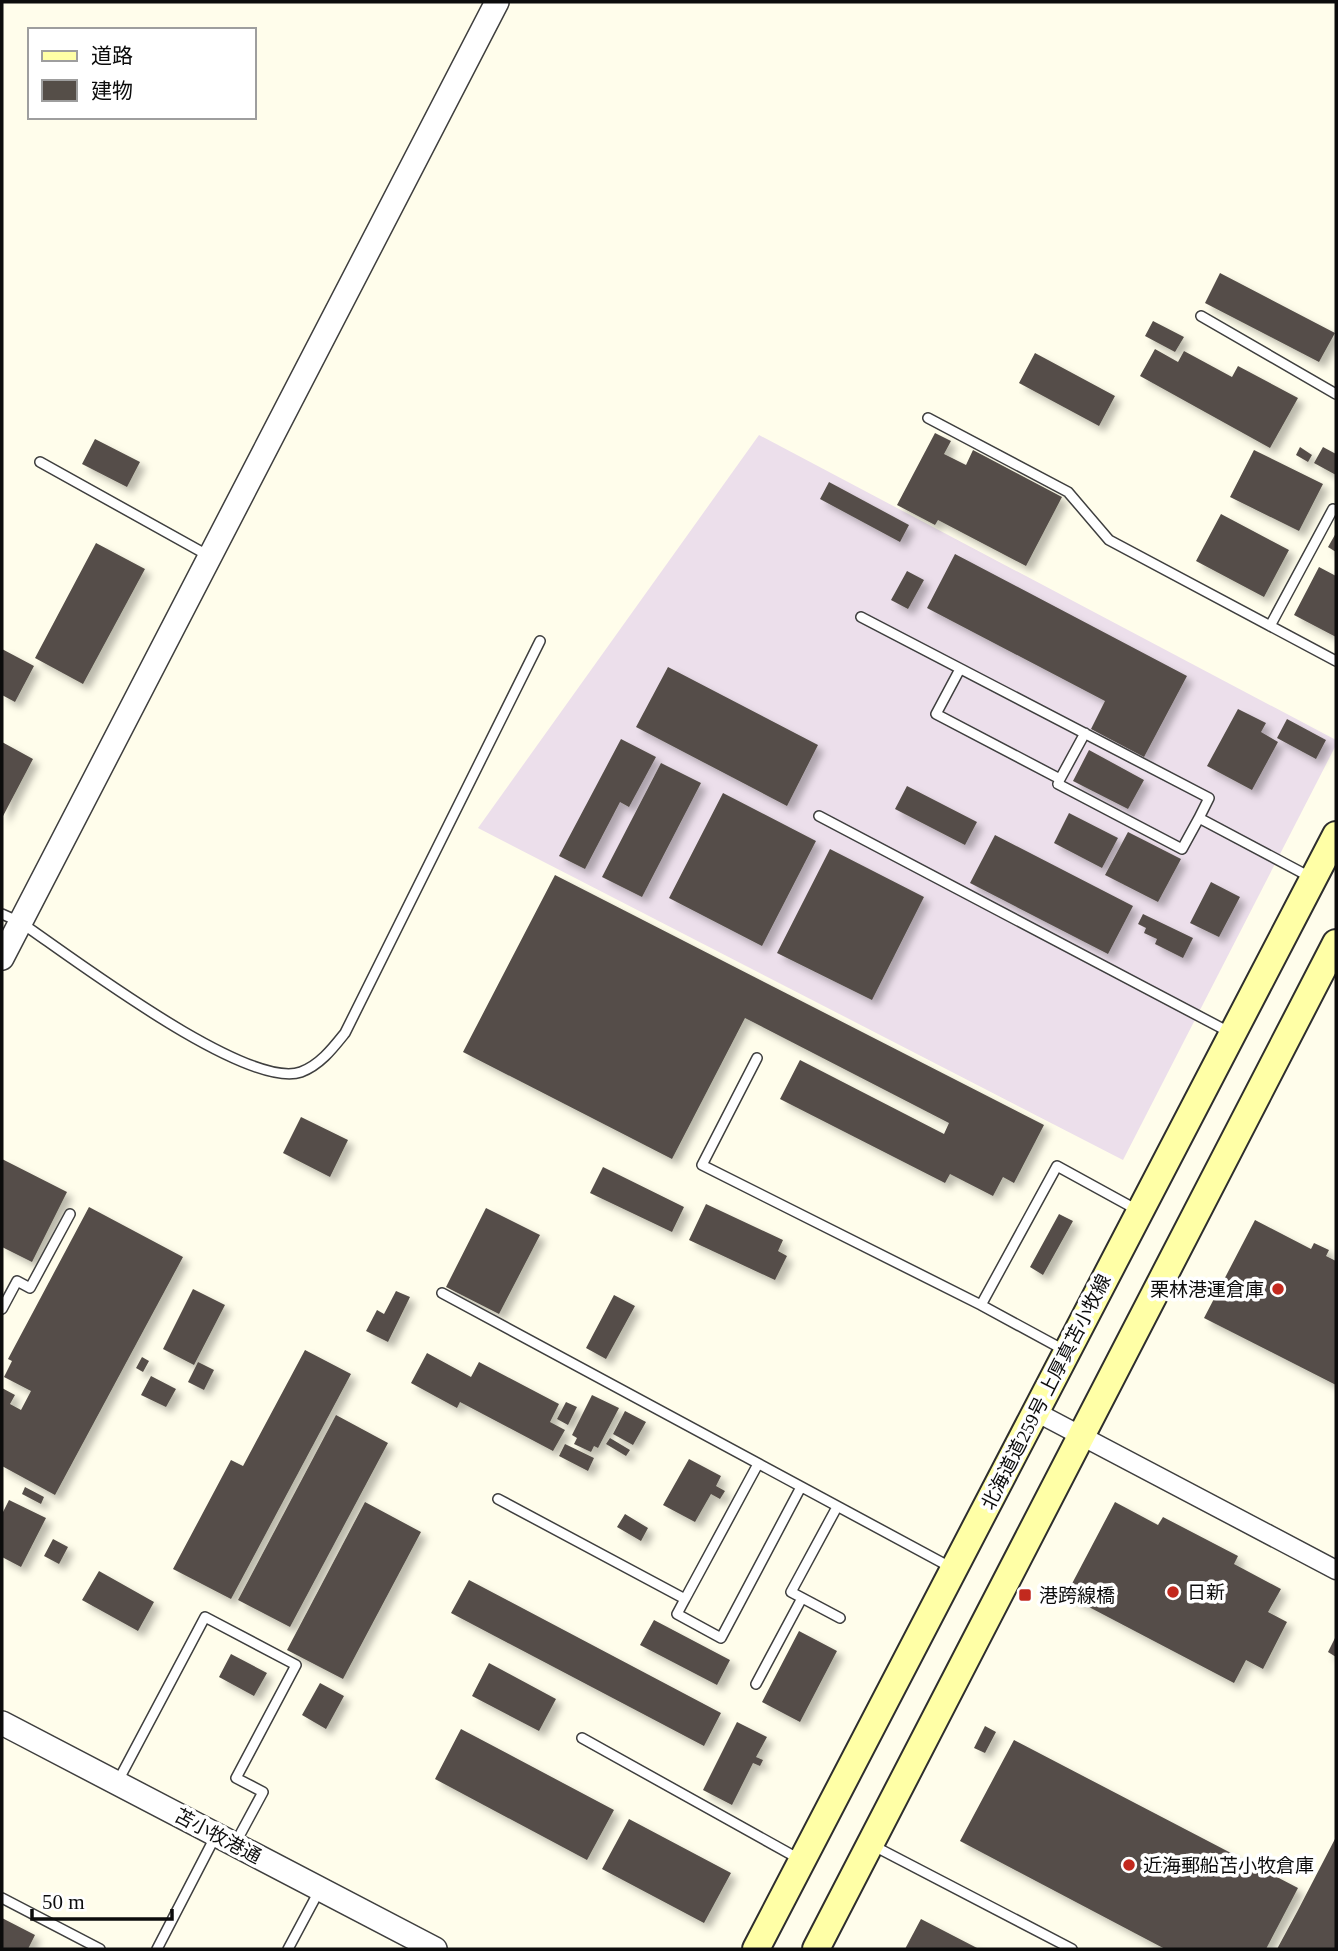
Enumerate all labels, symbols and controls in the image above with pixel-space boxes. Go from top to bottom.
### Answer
legend [28,28,256,119]
text: 道路 [91,44,133,68]
text: 建物 [91,79,133,103]
street label: 北海道道259号 上厚真苫小牧線 [977,1271,1115,1513]
place label: 栗林港運倉庫 [1150,1279,1264,1300]
marker: 栗林港運倉庫 [1270,1281,1286,1297]
place label: 日新 [1187,1582,1225,1603]
marker: 日新 [1165,1584,1181,1600]
place label: 港跨線橋 [1039,1585,1115,1606]
marker: 港跨線橋 [1017,1587,1033,1603]
street label: 苫小牧港通 [171,1804,265,1868]
place label: 近海郵船苫小牧倉庫 [1143,1855,1314,1876]
marker: 近海郵船苫小牧倉庫 [1121,1857,1137,1873]
scale bar [32,1878,172,1922]
text: 50 m [42,1890,85,1914]

